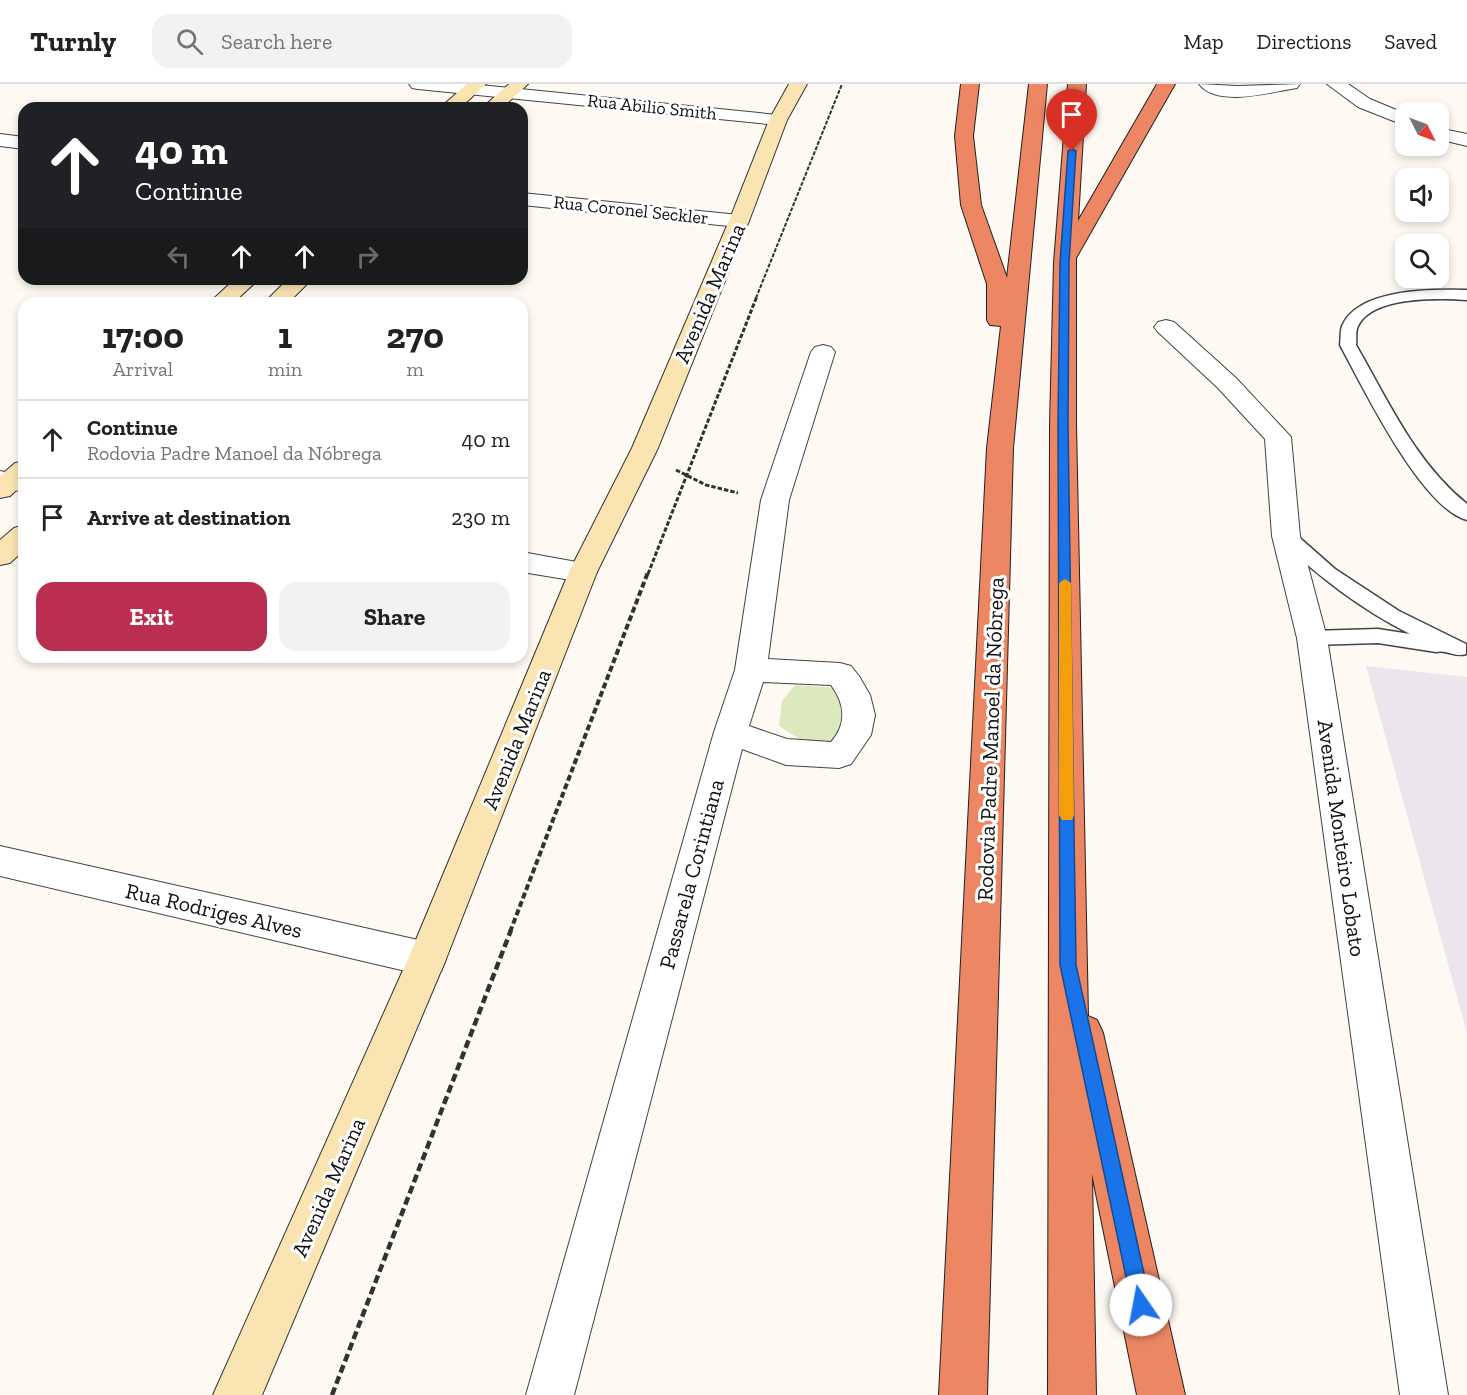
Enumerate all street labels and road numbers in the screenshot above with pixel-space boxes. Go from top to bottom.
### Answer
street label: Rua Abilio Smith [586,89,718,125]
street label: Rua Coronel Seckler [552,191,710,229]
street label: Avenida Marina [668,219,751,367]
street label: Rodovia Padre Manoel da Nóbrega [971,576,1010,901]
street label: Avenida Marina [476,665,557,813]
street label: Avenida Monteiro Lobato [1312,718,1372,958]
street label: Passarela Corintiana [653,776,730,972]
street label: Rua Rodriges Alves [123,877,305,944]
street label: Avenida Marina [286,1113,371,1261]

